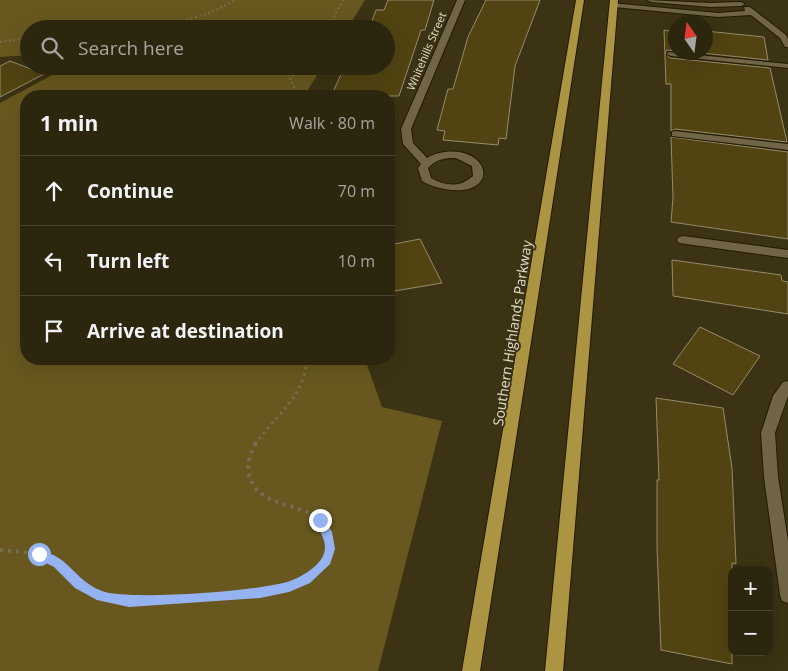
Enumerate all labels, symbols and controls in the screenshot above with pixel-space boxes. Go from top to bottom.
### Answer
street label: Whitehills Street [403,9,449,92]
north arrow [668,15,713,60]
search box [20,20,395,75]
icon: search [38,34,66,62]
text: Search here [78,35,184,61]
text: 1 min [40,109,98,137]
text: Walk · 80 m [289,112,375,134]
icon: ahead [40,177,68,205]
text: Continue [87,178,174,204]
text: 70 m [338,180,375,202]
street label: Southern Highlands Parkway [488,238,536,427]
icon: left [40,247,68,275]
text: Turn left [87,248,169,274]
text: 10 m [338,250,375,272]
icon: arrive [40,317,68,345]
text: Arrive at destination [87,318,284,344]
route end [309,509,332,532]
route start [28,543,51,566]
map controls [728,566,773,656]
button: + [728,566,773,611]
button: − [728,611,773,656]

